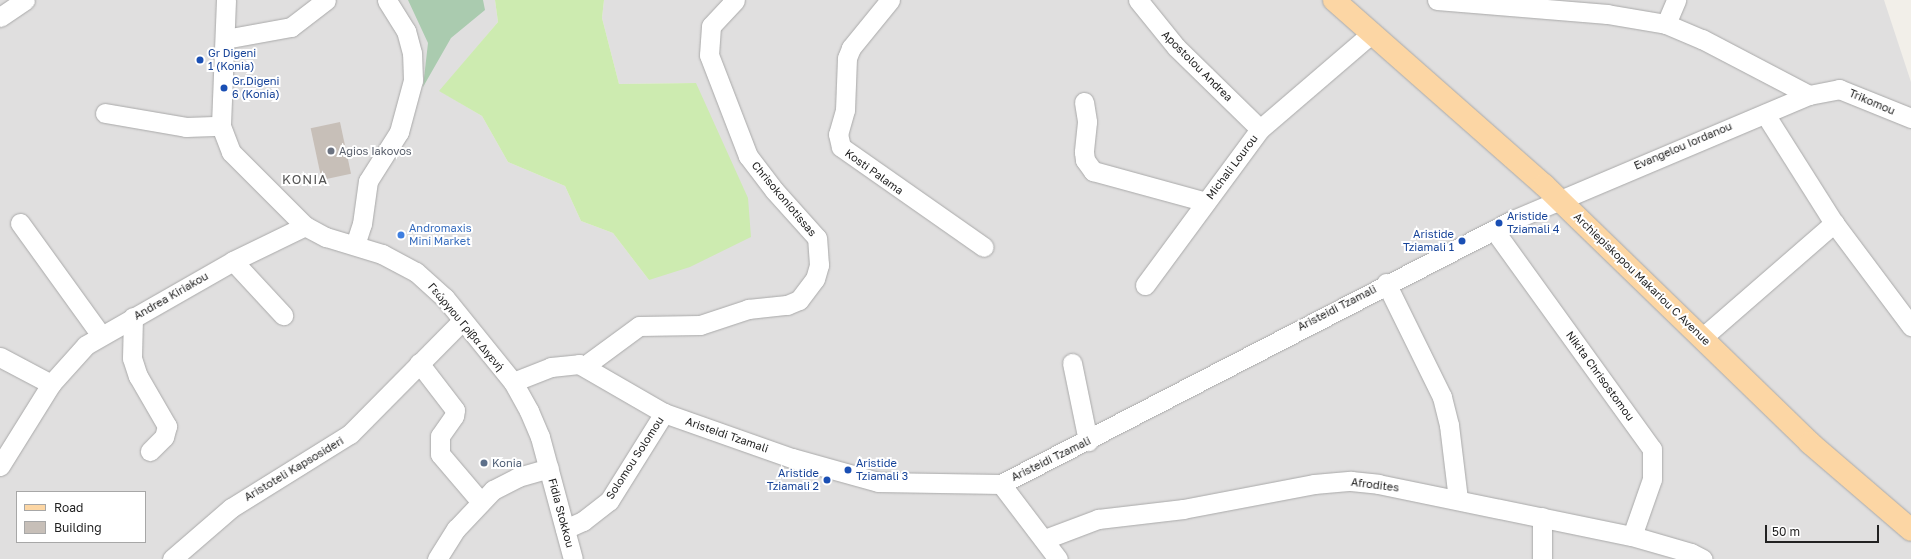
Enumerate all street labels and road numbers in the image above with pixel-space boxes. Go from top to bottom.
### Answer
street label: Apostolou Andrea [1159,28,1235,104]
street label: Trikomou [1847,86,1897,118]
street label: Evangelou Iordanou [1632,119,1734,173]
street label: Michali Lourou [1203,132,1261,202]
street label: Kosti Palama [842,146,906,198]
street label: Chrisokoniotissas [749,159,819,239]
street label: Archiepiskopou Makariou C Avenue [1571,210,1713,348]
street label: Andrea Kiriakou [131,269,211,323]
street label: Γεώργιου Γρίβα Διγενή [425,280,507,374]
street label: Aristeidi Tzamali [1295,282,1379,334]
street label: Nikita Chrisostomou [1563,329,1637,423]
street label: Solomou Solomou [603,414,667,502]
street label: Aristeidi Tzamali [684,415,770,455]
street label: Aristoteli Kapsosideri [242,434,346,504]
street label: Aristeidi Tzamali [1009,434,1093,484]
street label: Afrodites [1350,476,1400,494]
street label: Fidia Stokkou [545,477,577,549]

